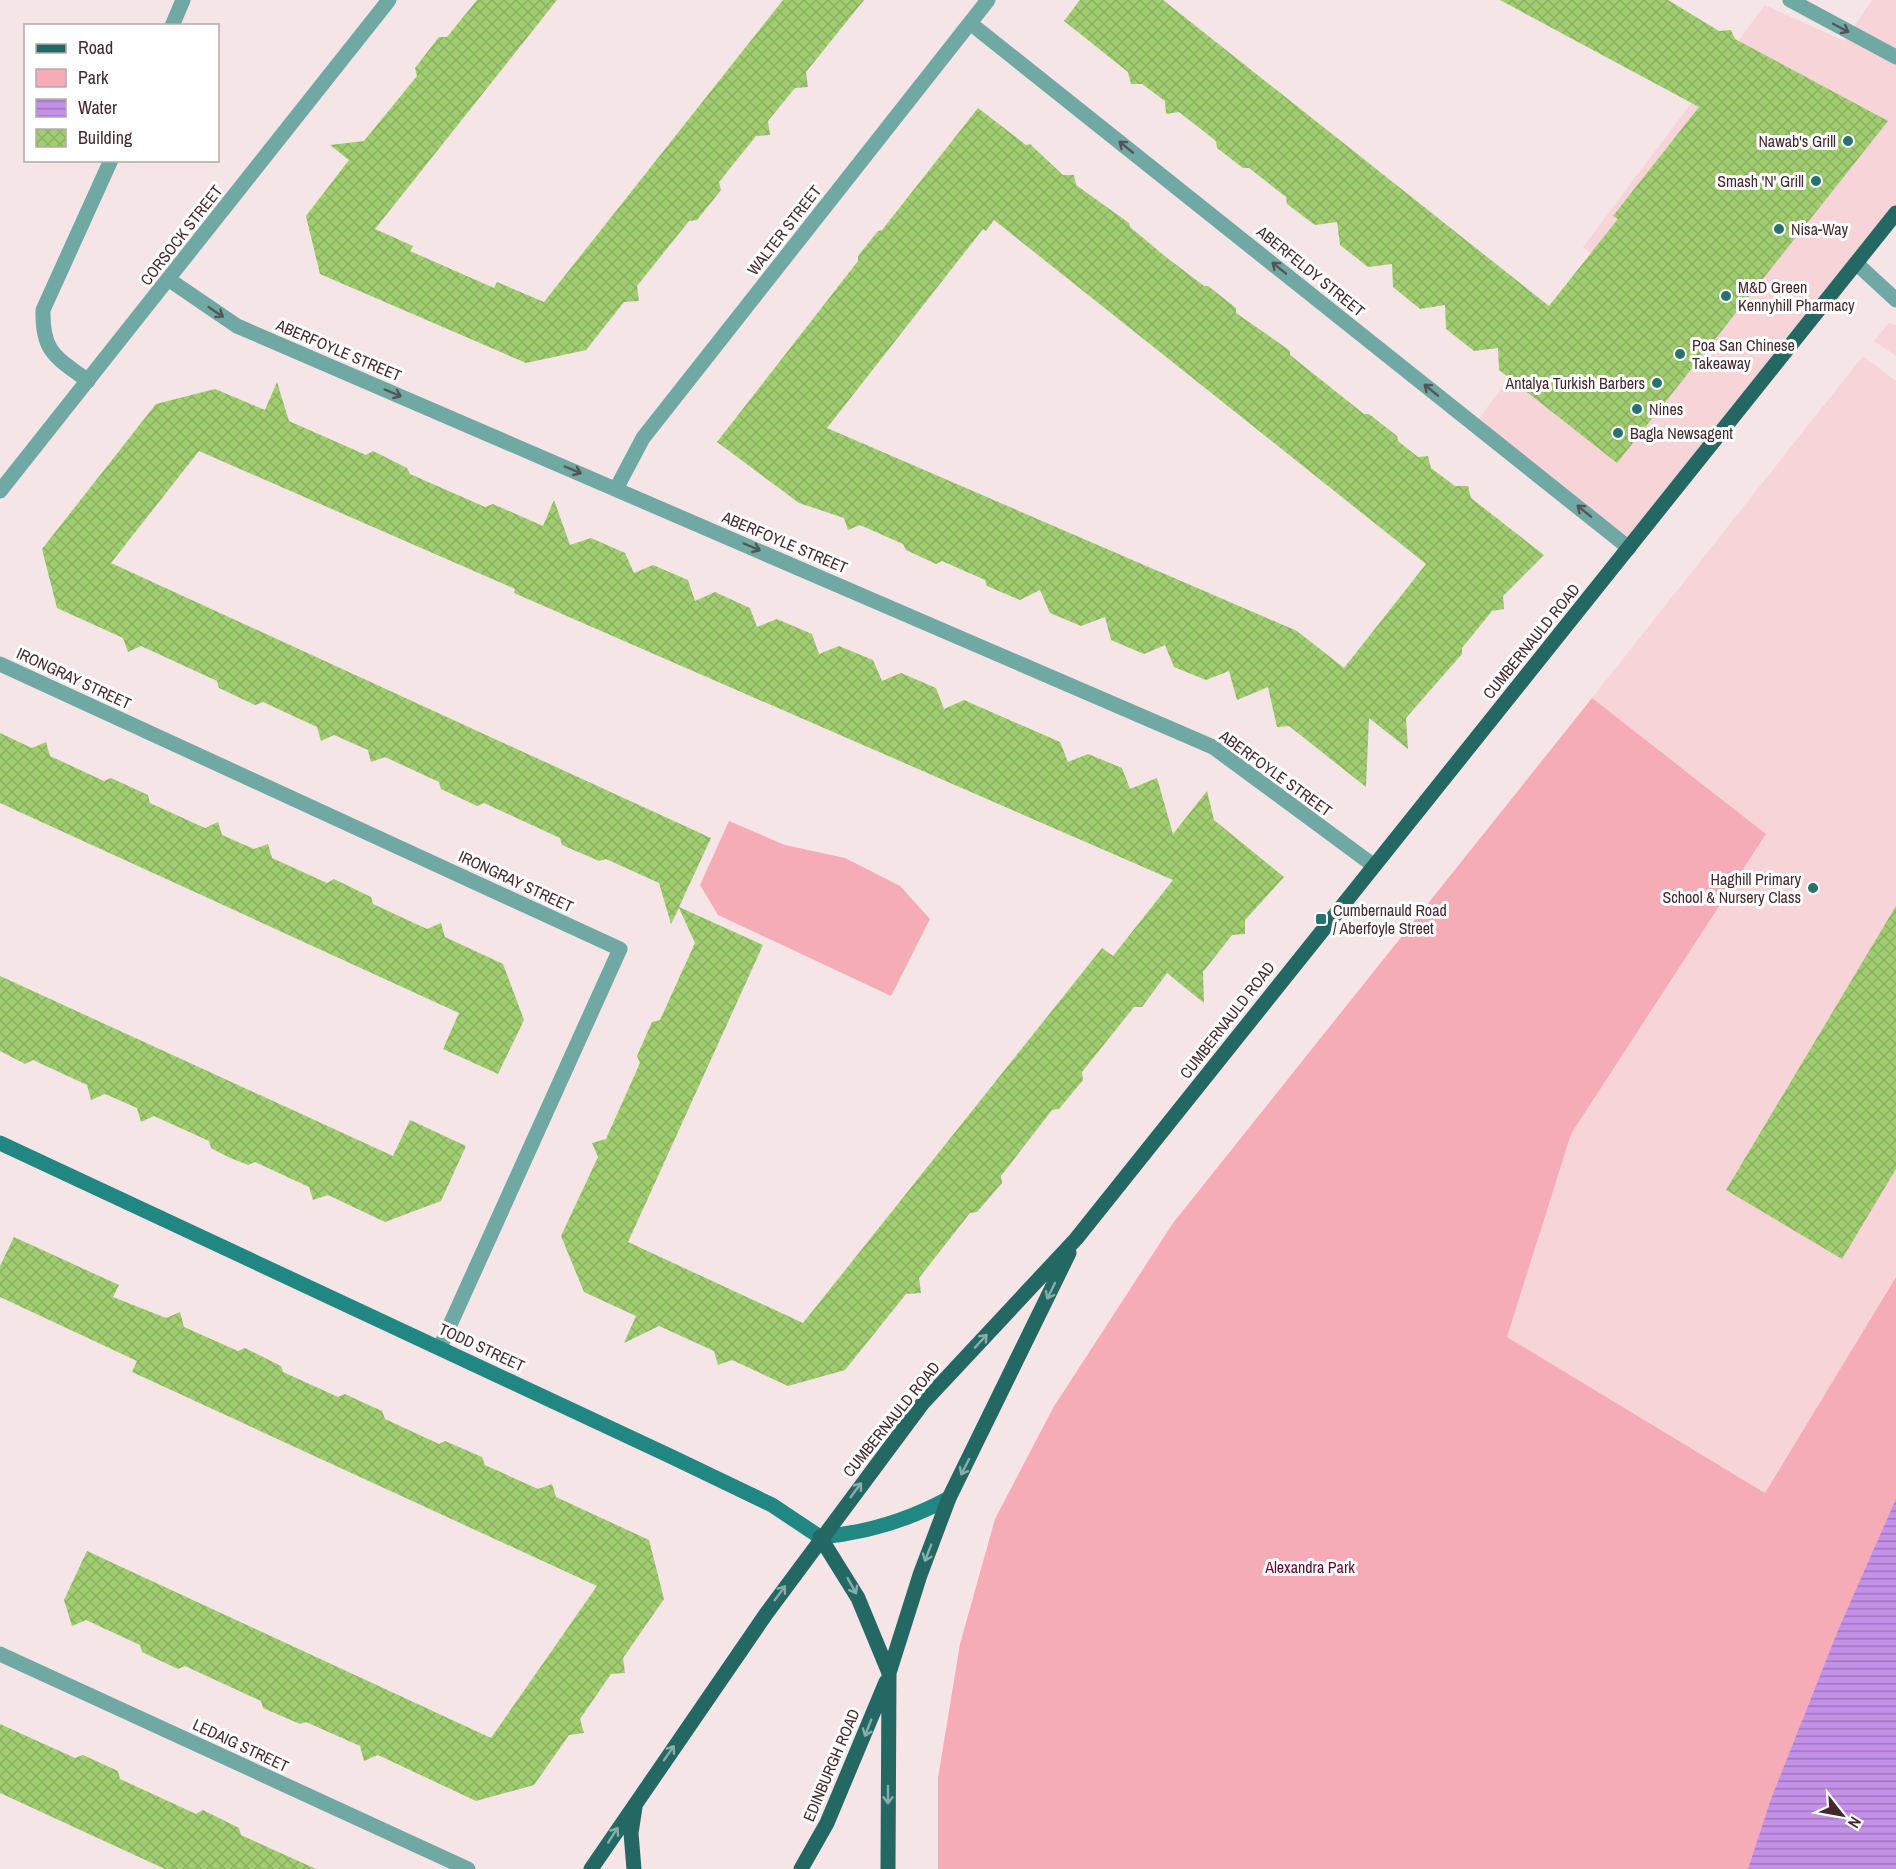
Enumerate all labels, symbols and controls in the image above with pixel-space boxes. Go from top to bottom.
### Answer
one-way arrow [1832,23,1850,34]
legend [24,24,219,162]
text: Road [78,35,113,60]
text: Park [78,65,109,90]
text: Water [78,95,117,120]
text: Building [78,125,133,150]
place label: Nawab's Grill [1758,130,1836,152]
marker: Nawab's Grill [1841,134,1855,148]
one-way arrow [1118,140,1134,153]
place label: Smash 'N' Grill [1717,170,1804,192]
marker: Smash 'N' Grill [1809,174,1823,188]
street label: CORSOCK STREET [135,180,227,290]
street label: WALTER STREET [742,180,826,280]
place label: Nisa-Way [1791,218,1849,240]
street label: ABERFELDY STREET [1252,220,1370,321]
marker: Nisa-Way [1772,222,1786,236]
one-way arrow [1271,262,1287,275]
place label: M&D Green Kennyhill Pharmacy [1738,276,1855,316]
marker: M&D Green Kennyhill Pharmacy [1719,289,1733,303]
one-way arrow [208,306,224,318]
street label: ABERFOYLE STREET [272,313,405,386]
place label: Poa San Chinese Takeaway [1692,334,1795,374]
marker: Poa San Chinese Takeaway [1673,347,1687,361]
place label: Antalya Turkish Barbers [1505,372,1645,394]
marker: Antalya Turkish Barbers [1650,376,1664,390]
one-way arrow [1423,383,1439,396]
one-way arrow [384,388,402,399]
place label: Nines [1649,398,1683,420]
marker: Nines [1630,402,1644,416]
place label: Bagla Newsagent [1630,422,1733,444]
marker: Bagla Newsagent [1611,426,1625,440]
one-way arrow [563,465,581,476]
street label: ABERFOYLE STREET [718,505,851,578]
one-way arrow [1576,505,1592,518]
one-way arrow [742,542,760,554]
street label: CUMBERNAULD ROAD [1477,579,1585,703]
street label: IRONGRAY STREET [13,642,135,714]
street label: ABERFOYLE STREET [1214,724,1337,821]
street label: IRONGRAY STREET [455,845,577,917]
place label: Haghill Primary School & Nursery Class [1662,868,1801,908]
marker: Haghill Primary School & Nursery Class [1806,881,1820,895]
place label: Cumbernauld Road / Aberfoyle Street [1333,899,1447,939]
marker: Cumbernauld Road / Aberfoyle Street [1314,912,1328,926]
street label: CUMBERNAULD ROAD [1174,957,1280,1083]
one-way arrow [1044,1282,1056,1300]
street label: TODD STREET [435,1318,529,1376]
one-way arrow [974,1333,988,1348]
street label: CUMBERNAULD ROAD [837,1357,945,1481]
one-way arrow [959,1457,970,1475]
one-way arrow [849,1482,862,1498]
one-way arrow [922,1543,933,1562]
park label: Alexandra Park [1264,1556,1355,1578]
one-way arrow [846,1577,858,1594]
one-way arrow [774,1586,786,1602]
street label: EDINBURGH ROAD [797,1705,865,1825]
street label: LEDAIG STREET [189,1713,293,1777]
one-way arrow [861,1718,872,1737]
one-way arrow [663,1746,675,1762]
one-way arrow [882,1784,893,1804]
north arrow [1812,1785,1872,1845]
text: N [1843,1813,1867,1832]
one-way arrow [608,1827,620,1844]

